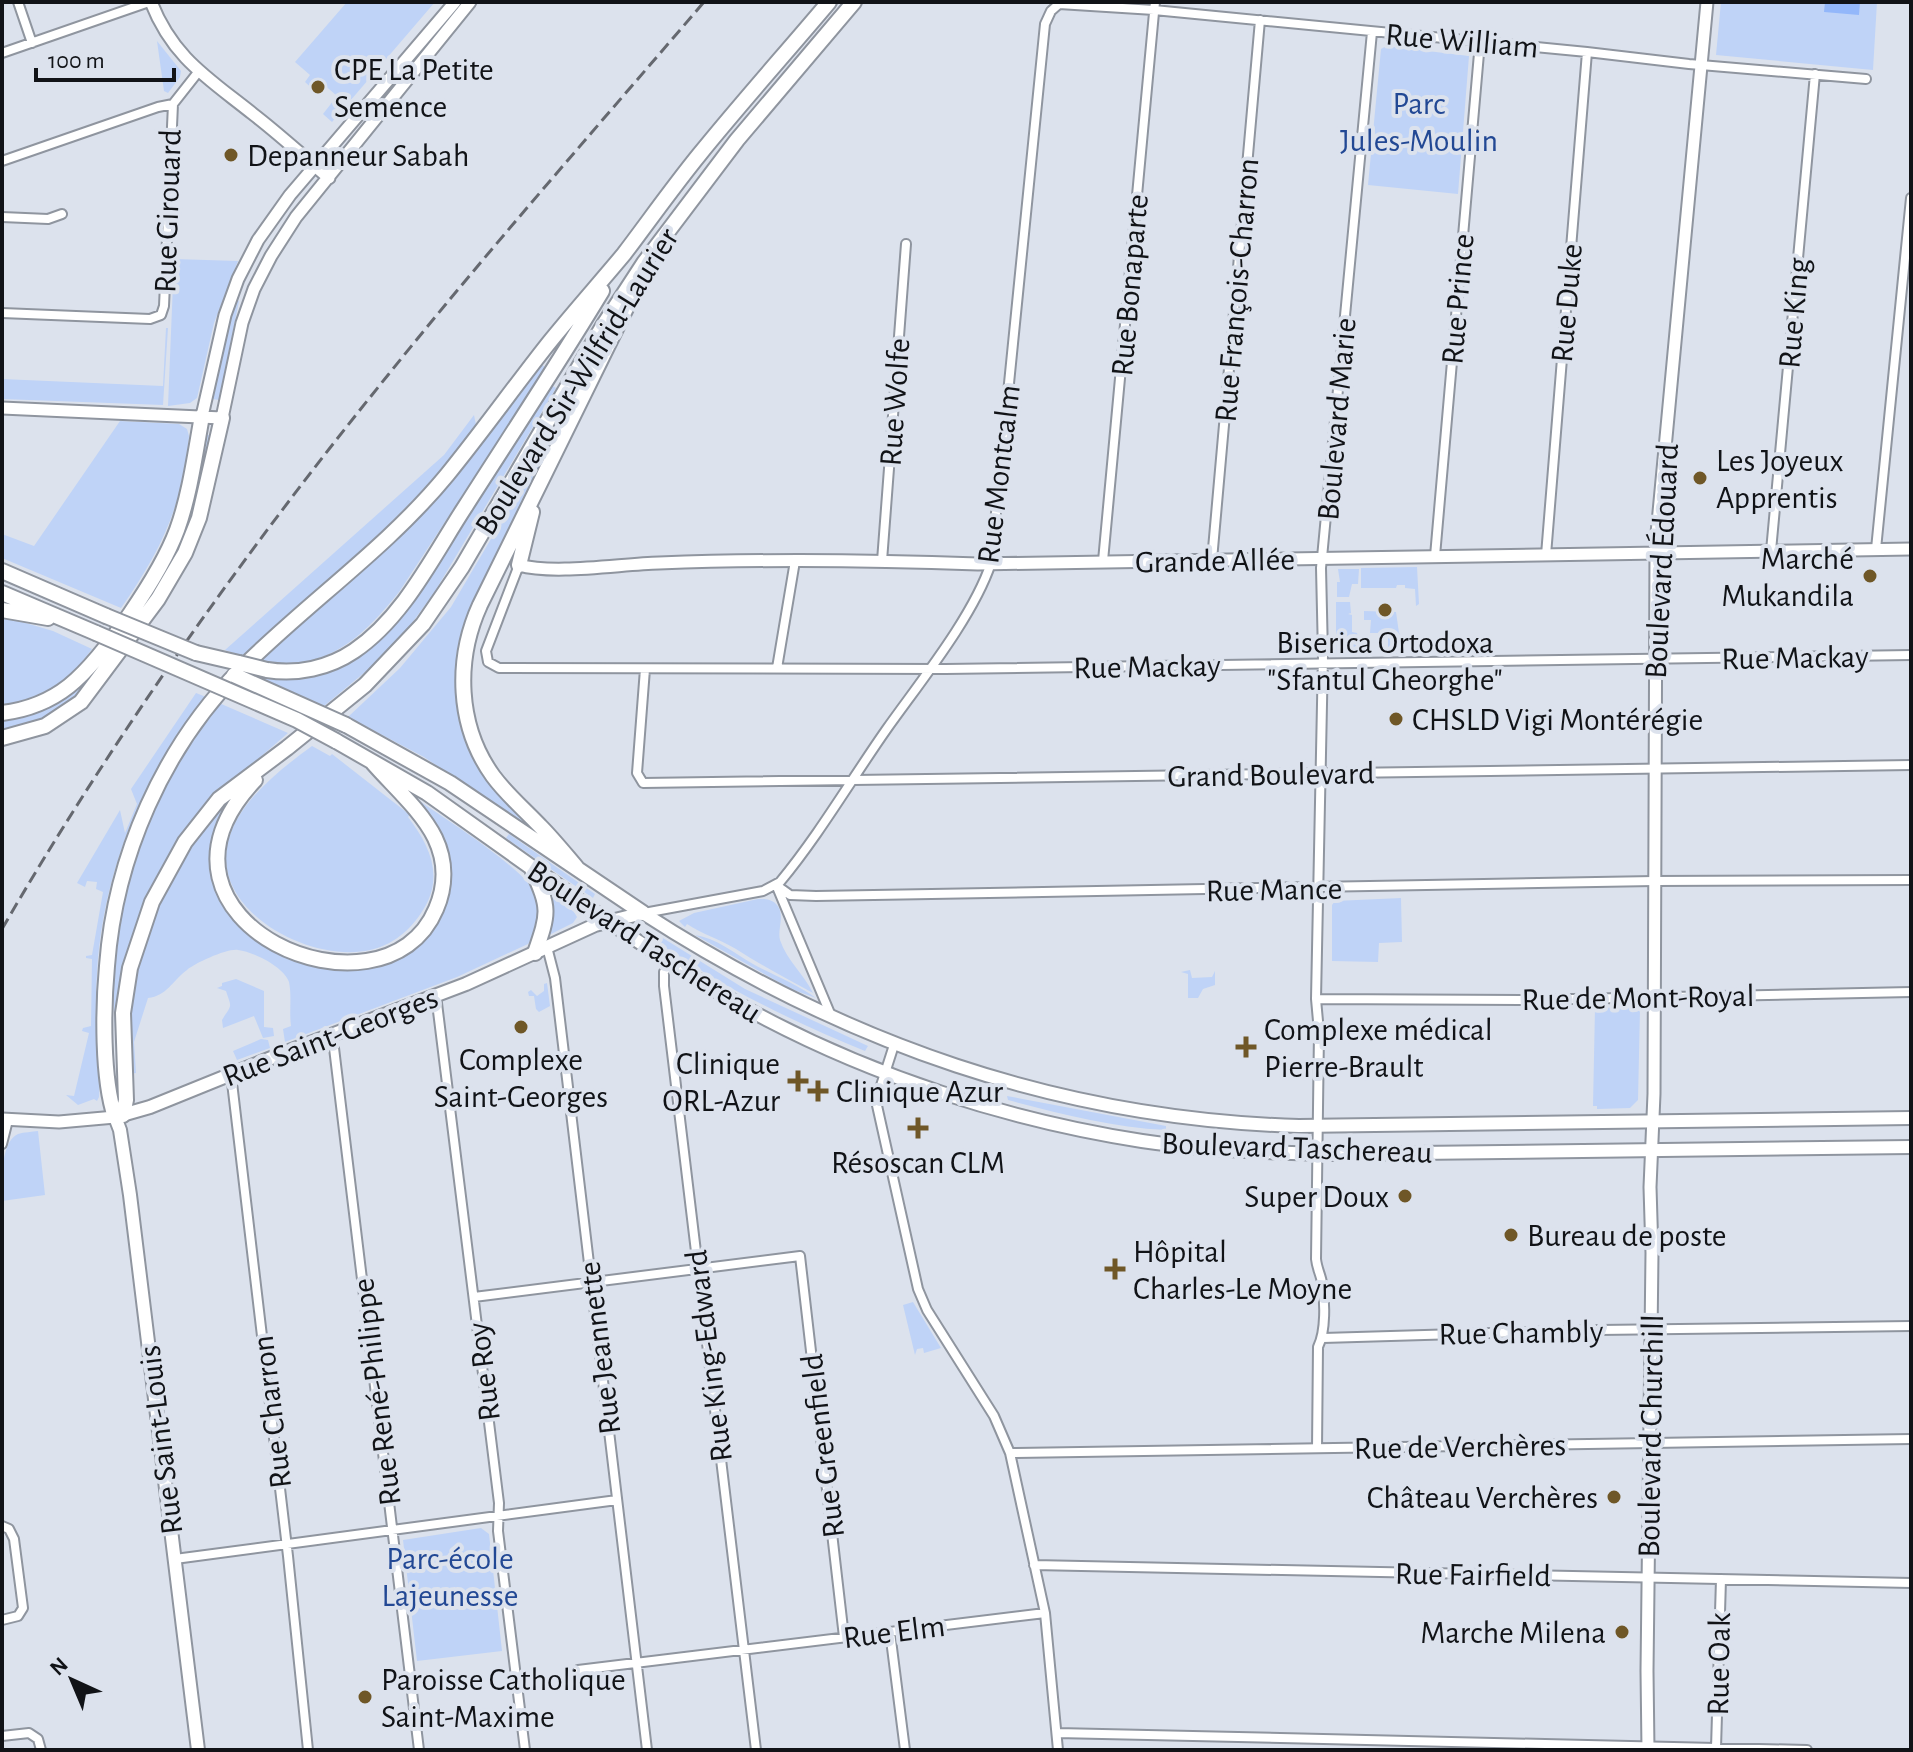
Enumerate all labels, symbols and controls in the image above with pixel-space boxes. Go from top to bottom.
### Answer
street label: Rue William [1384,18,1540,64]
scale bar [36,32,174,82]
text: 100 m [48,49,105,73]
place label: CPE La Petite Semence [334,54,494,123]
marker: CPE La Petite Semence [309,78,327,96]
park label: Parc Jules-Moulin [1340,88,1498,157]
street label: Rue Girouard [149,128,187,294]
place label: Depanneur Sabah [247,140,469,172]
marker: Depanneur Sabah [222,146,240,164]
street label: Rue François-Charron [1210,157,1264,423]
street label: Rue Bonaparte [1106,193,1154,377]
street label: Boulevard Sir-Wilfrid-Laurier [469,222,685,541]
street label: Rue Prince [1436,232,1480,366]
street label: Rue Duke [1546,242,1588,364]
street label: Rue King [1773,256,1815,370]
street label: Boulevard Marie [1312,316,1362,522]
street label: Rue Wolfe [875,337,915,467]
street label: Rue Montcalm [972,383,1026,565]
street label: Boulevard Édouard [1637,442,1684,680]
place label: Les Joyeux Apprentis [1716,445,1844,514]
marker: Les Joyeux Apprentis [1691,469,1709,487]
place label: Marché Mukandila [1721,543,1854,612]
street label: Grande Allée [1135,544,1295,578]
marker: Marché Mukandila [1861,567,1879,585]
marker: Biserica Ortodoxa "Sfantul Gheorghe" [1376,601,1394,619]
place label: Biserica Ortodoxa "Sfantul Gheorghe" [1267,627,1503,696]
street label: Rue Mackay [1721,641,1869,675]
street label: Rue Mackay [1073,650,1221,684]
place label: CHSLD Vigi Montérégie [1412,704,1703,736]
marker: CHSLD Vigi Montérégie [1387,710,1405,728]
street label: Grand Boulevard [1167,757,1375,793]
street label: Boulevard Taschereau [522,855,767,1029]
street label: Rue Mance [1206,873,1342,907]
street label: Rue de Mont-Royal [1521,980,1755,1016]
street label: Rue Saint-Georges [218,981,442,1093]
place label: Complexe médical Pierre-Brault [1264,1014,1493,1083]
marker: Complexe Saint-Georges [512,1018,530,1036]
marker: Complexe médical Pierre-Brault [1235,1036,1257,1058]
place label: Complexe Saint-Georges [434,1044,608,1113]
place label: Clinique ORL-Azur [662,1048,781,1117]
marker: Clinique ORL-Azur [787,1070,809,1092]
place label: Clinique Azur [836,1076,1004,1108]
marker: Clinique Azur [807,1080,829,1102]
marker: Résoscan CLM [907,1117,929,1139]
street label: Boulevard Taschereau [1161,1127,1433,1169]
place label: Résoscan CLM [831,1147,1005,1179]
place label: Super Doux [1244,1181,1389,1213]
marker: Super Doux [1396,1187,1414,1205]
place label: Bureau de poste [1527,1220,1727,1252]
marker: Bureau de poste [1502,1226,1520,1244]
place label: Hôpital Charles-Le Moyne [1133,1236,1352,1305]
street label: Rue King-Edward [680,1248,738,1464]
marker: Hôpital Charles-Le Moyne [1104,1258,1126,1280]
street label: Rue Jeannette [574,1260,626,1436]
street label: Rue René-Philippe [347,1276,407,1507]
street label: Boulevard Churchill [1633,1314,1669,1558]
street label: Rue Chambly [1438,1316,1604,1350]
street label: Rue Roy [462,1320,506,1423]
street label: Rue Charron [247,1334,297,1490]
street label: Rue Saint-Louis [134,1344,188,1536]
street label: Rue Greenfield [796,1352,850,1540]
street label: Rue de Verchères [1354,1429,1566,1465]
place label: Château Verchères [1367,1482,1598,1514]
marker: Château Verchères [1605,1488,1623,1506]
park label: Parc-école Lajeunesse [381,1543,519,1612]
street label: Rue Fairfield [1395,1558,1551,1592]
street label: Rue Elm [841,1610,947,1654]
street label: Rue Oak [1702,1612,1736,1716]
place label: Marche Milena [1420,1617,1606,1649]
marker: Marche Milena [1613,1623,1631,1641]
north arrow [32,1640,112,1720]
text: N [46,1653,72,1680]
place label: Paroisse Catholique Saint-Maxime [381,1664,626,1733]
marker: Paroisse Catholique Saint-Maxime [356,1688,374,1706]

